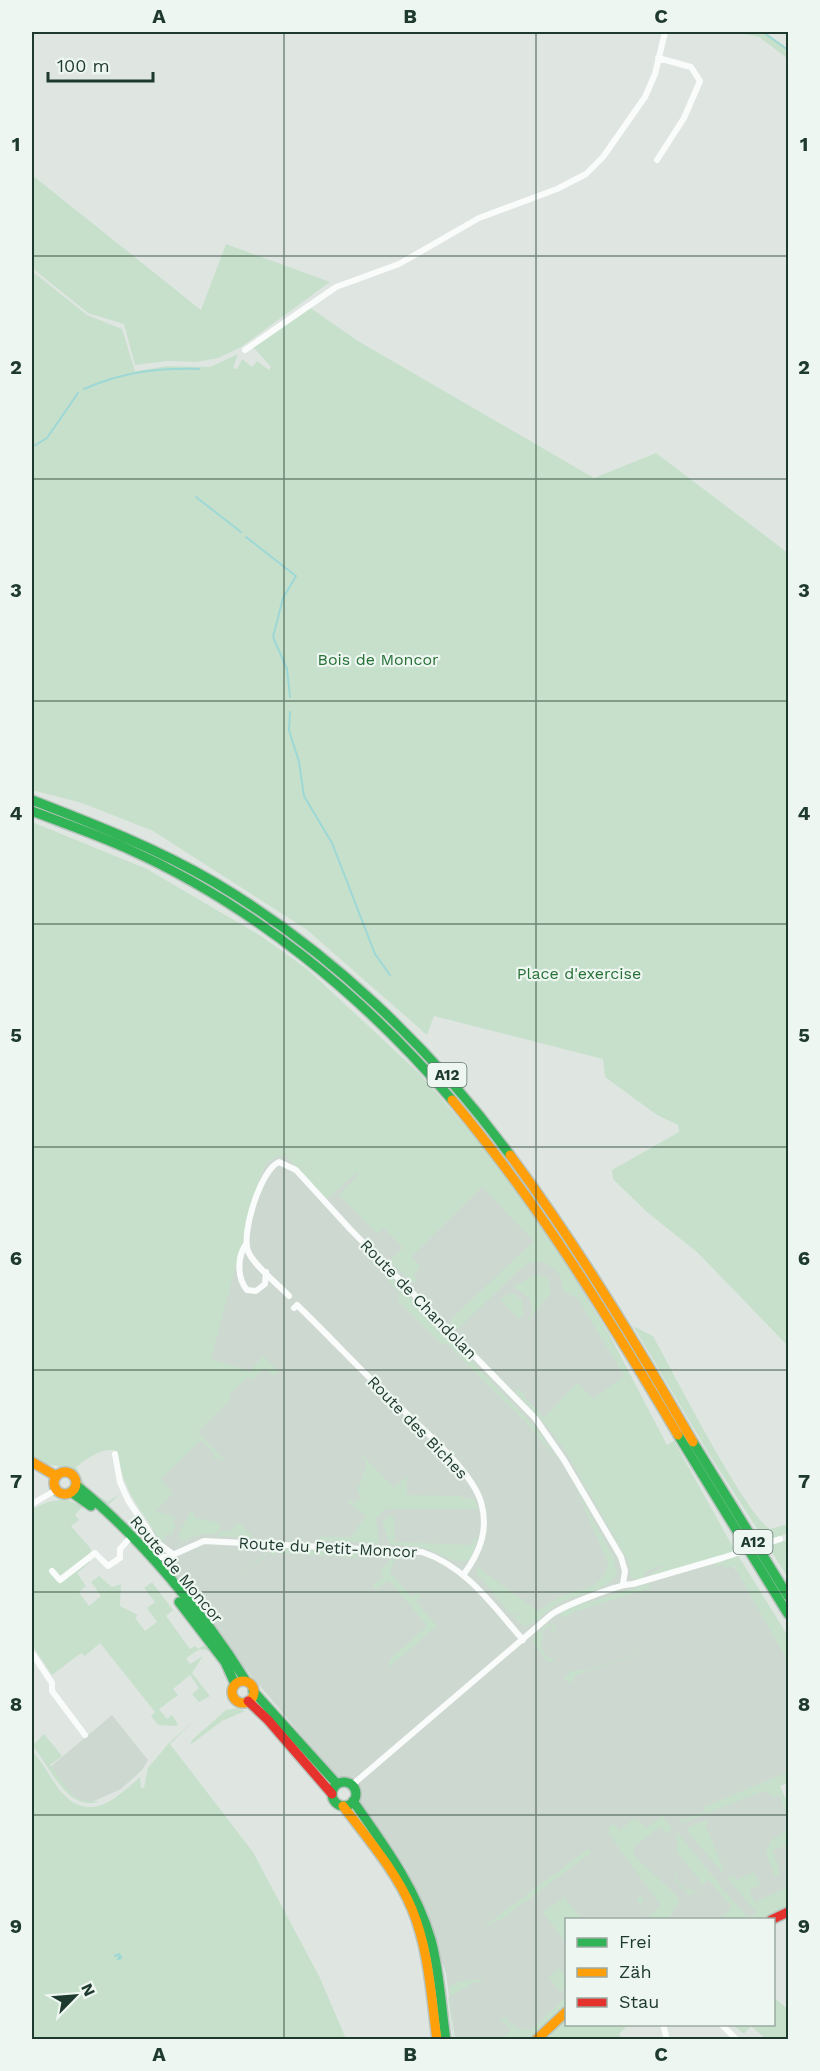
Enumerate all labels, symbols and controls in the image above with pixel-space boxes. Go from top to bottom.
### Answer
text: A [152,4,166,28]
text: B [403,4,417,28]
text: C [654,4,668,28]
scale bar [48,45,153,83]
text: 100 m [57,55,110,76]
text: 1 [12,132,20,156]
text: 1 [800,132,808,156]
text: 2 [10,355,22,379]
text: 2 [798,355,810,379]
text: 3 [10,578,22,602]
text: 3 [798,578,810,602]
park label: Bois de Moncor [317,650,439,669]
text: 4 [10,801,23,825]
text: 4 [798,801,811,825]
park label: Place d'exercise [517,964,641,983]
text: 5 [10,1023,22,1047]
text: 5 [798,1023,810,1047]
road number: A12 [428,1063,466,1087]
street label: Route de Chandolan [356,1235,481,1363]
text: 6 [10,1246,22,1270]
text: 6 [798,1246,810,1270]
street label: Route des Biches [364,1372,472,1483]
text: 7 [10,1469,22,1493]
text: 7 [798,1469,810,1493]
street label: Route de Moncor [126,1512,227,1627]
road number: A12 [734,1530,772,1554]
street label: Route du Petit-Moncor [238,1533,418,1562]
text: 8 [10,1692,22,1716]
text: 8 [798,1692,810,1716]
text: 9 [10,1914,22,1938]
text: 9 [798,1914,810,1938]
legend [565,1918,775,2026]
text: Frei [619,1931,651,1952]
text: Zäh [619,1961,652,1982]
north arrow [45,1966,105,2026]
text: N [77,1980,99,1999]
text: Stau [619,1991,659,2012]
text: A [152,2042,166,2066]
text: B [403,2042,417,2066]
text: C [654,2042,668,2066]

